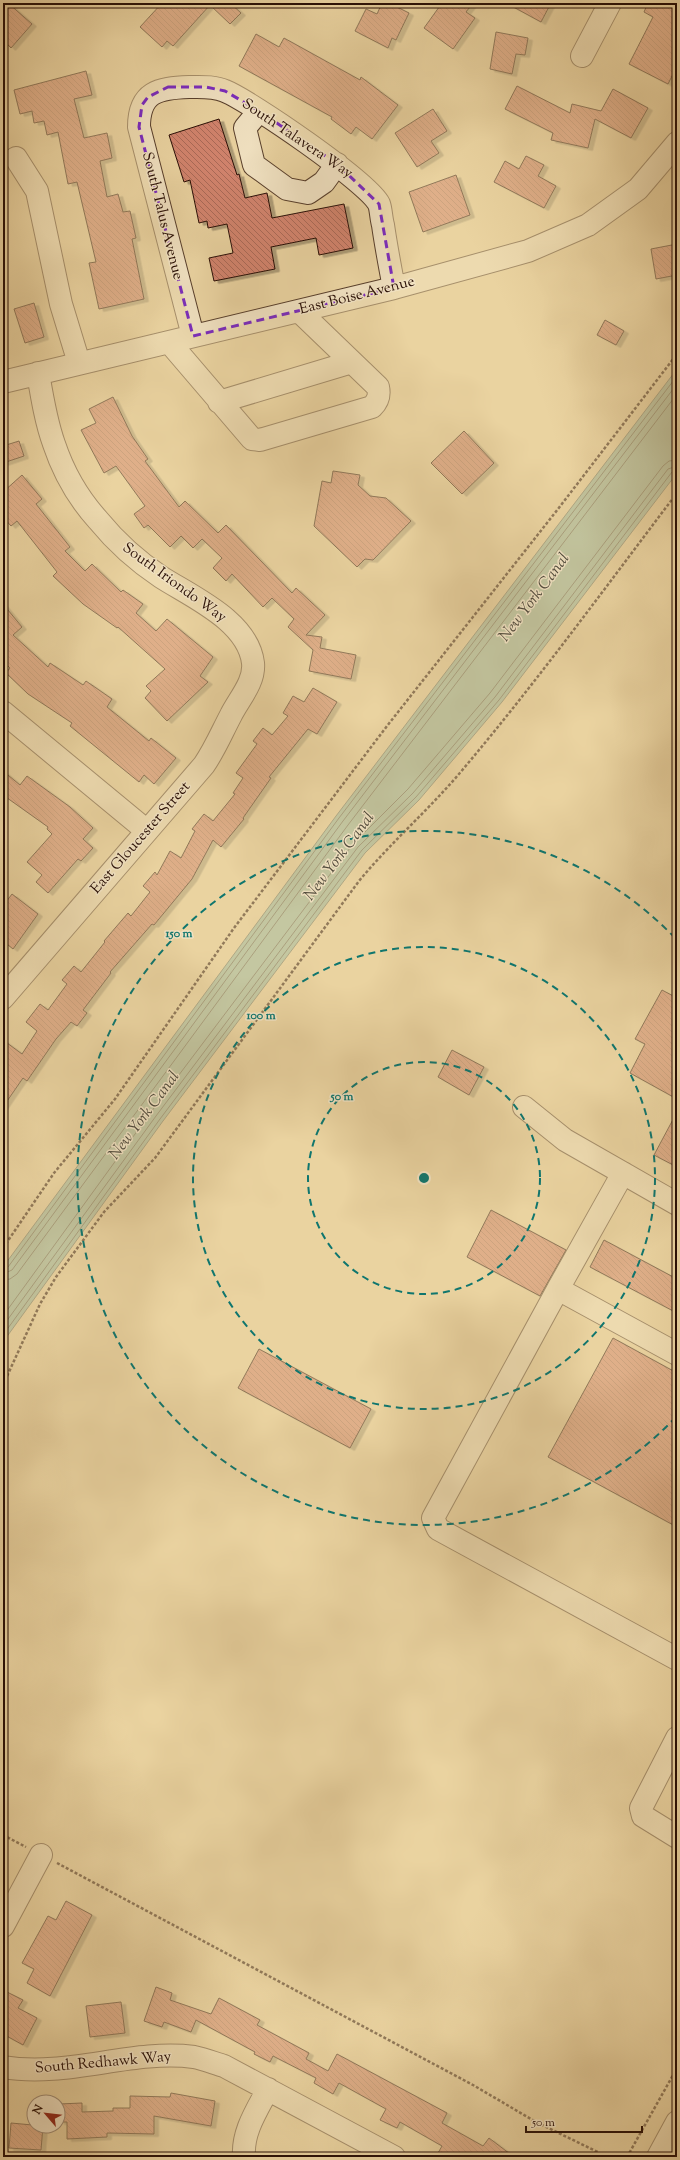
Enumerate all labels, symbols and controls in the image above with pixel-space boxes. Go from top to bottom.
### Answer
street label: South Talavera Way [237,94,357,184]
street label: South Talus Avenue [136,150,188,282]
street label: East Boise Avenue [297,271,417,320]
street label: South Iriondo Way [118,538,231,628]
water label: New York Canal [494,549,576,647]
street label: East Gloucester Street [86,777,196,899]
water label: New York Canal [299,808,381,906]
text: 150 m [164,925,193,943]
text: 100 m [245,1007,276,1025]
water label: New York Canal [104,1067,186,1165]
text: 50 m [330,1088,354,1106]
centre of rings [417,1171,431,1185]
street label: South Redhawk Way [34,2047,173,2079]
north arrow [26,2094,66,2134]
text: N [28,2102,47,2118]
scale bar [526,2108,642,2134]
text: 50 m [531,2114,555,2132]

